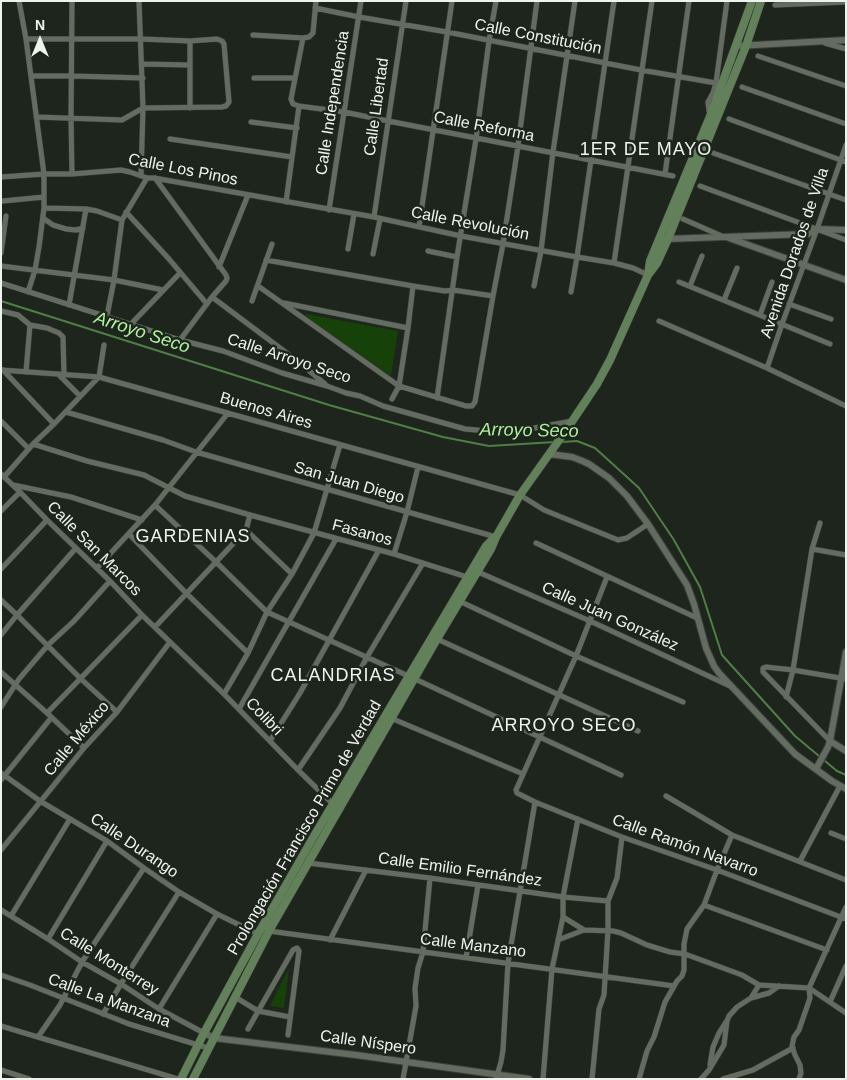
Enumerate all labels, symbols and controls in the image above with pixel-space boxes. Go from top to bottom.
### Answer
north arrow [15,15,65,65]
street label: Calle Constitución [473,15,603,59]
text: N [35,17,45,33]
street label: Calle Independencia [312,29,354,177]
street label: Calle Libertad [361,57,393,157]
street label: Calle Reforma [432,108,536,146]
district label: 1ER DE MAYO [578,139,714,161]
street label: Calle Los Pinos [127,150,239,190]
street label: Avenida Dorados de Villa [757,165,833,341]
street label: Calle Revolución [409,203,531,245]
water label: Arroyo Seco [92,307,192,359]
street label: Calle Arroyo Seco [225,330,353,388]
street label: Buenos Aires [218,389,314,433]
water label: Arroyo Seco [479,419,579,443]
street label: San Juan Diego [292,458,406,508]
street label: Calle San Marcos [43,498,145,600]
street label: Fasanos [330,516,394,550]
district label: GARDENIAS [134,526,252,548]
street label: Calle Juan González [539,578,681,656]
district label: CALANDRIAS [269,665,397,687]
street label: Colibri [241,694,287,740]
street label: Prolongación Francisco Primo de Verdad [224,697,386,959]
street label: Calle México [40,698,114,780]
district label: ARROYO SECO [490,715,638,737]
street label: Calle Durango [86,809,182,883]
street label: Calle Ramón Navarro [609,811,761,881]
street label: Calle Emilio Fernández [377,849,543,891]
street label: Calle Monterrey [56,924,162,1000]
street label: Calle Manzano [419,930,527,962]
street label: Calle La Manzana [45,970,173,1032]
street label: Calle Níspero [319,1027,417,1059]

